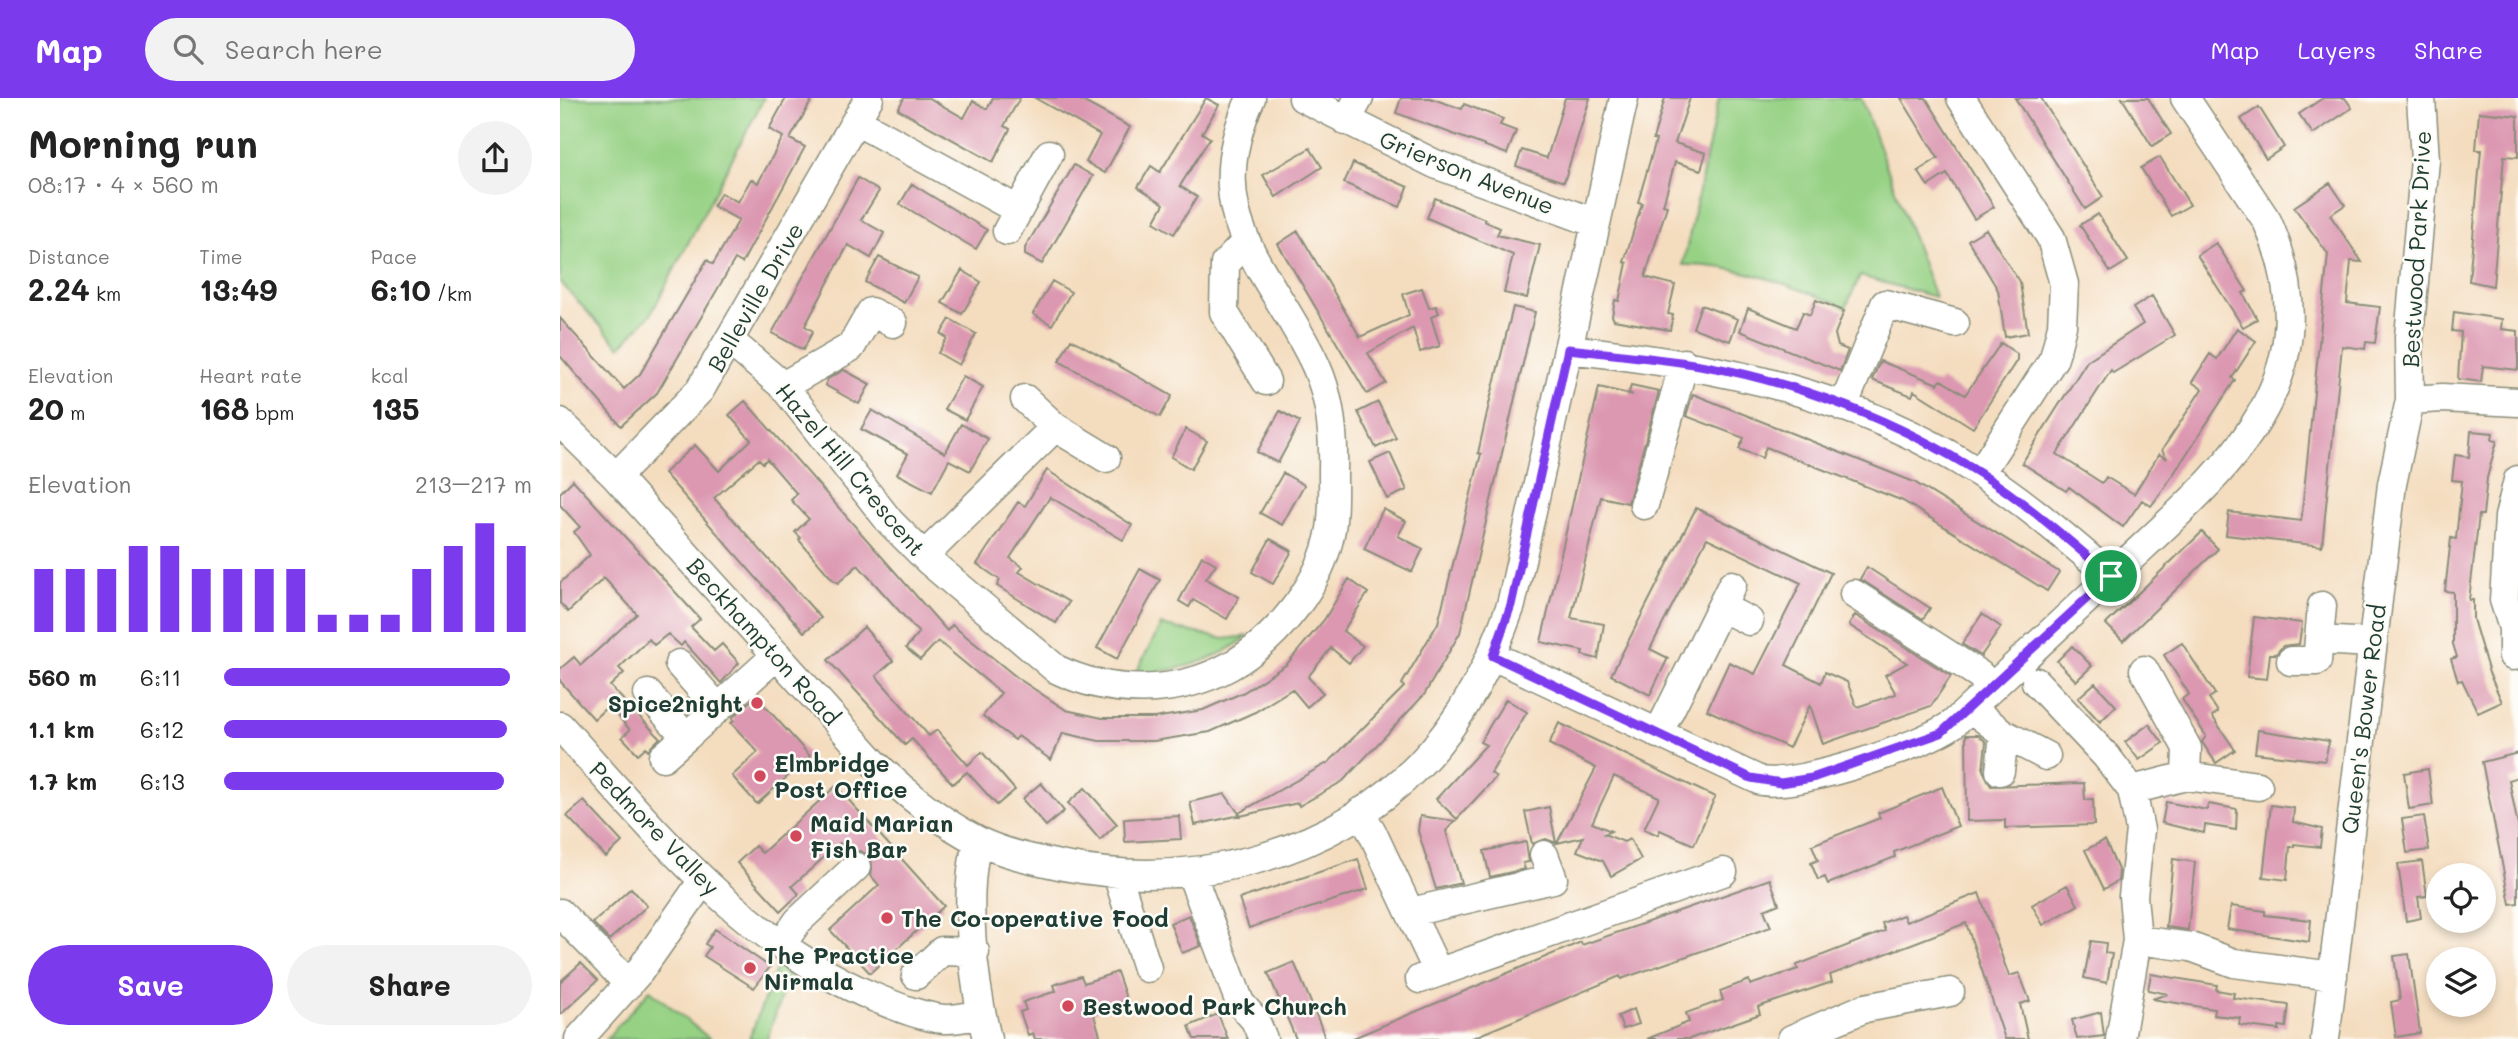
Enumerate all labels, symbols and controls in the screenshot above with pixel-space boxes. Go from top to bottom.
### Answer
search box [145,18,635,81]
text: Map [35,28,103,71]
icon: search [169,30,207,68]
text: Search here [225,32,383,66]
text: Map [2211,34,2259,65]
text: Layers [2297,34,2376,65]
text: Share [2414,34,2483,65]
text: Morning run [28,118,258,168]
button: share [458,121,532,195]
street label: Grierson Avenue [1375,123,1559,221]
street label: Bestwood Park Drive [2395,130,2437,368]
text: 08:17 · 4 × 560 m [28,169,219,199]
street label: Belleville Drive [700,217,810,377]
text: Distance [28,244,110,269]
text: Time [199,244,243,269]
text: Pace [371,244,417,269]
text: 2.24 [28,269,90,309]
text: 13:49 [199,269,277,309]
text: 6:10 [371,269,431,309]
text: km [90,281,121,306]
text: /km [431,281,472,306]
text: Elevation [28,363,113,388]
text: Heart rate [199,363,302,388]
text: kcal [371,363,409,388]
street label: Hazel Hill Crescent [770,376,932,562]
text: 20 [28,388,64,428]
text: 168 [199,388,249,428]
text: 135 [371,388,419,428]
text: m [64,400,85,425]
text: bpm [249,400,294,425]
text: Elevation [28,469,131,499]
text: 213–217 m [415,469,532,499]
pin [2081,546,2141,606]
street label: Beckhampton Road [681,551,847,731]
icon: arrive [2092,557,2130,595]
street label: Queen's Bower Road [2334,602,2392,836]
text: 560 m [28,662,97,692]
text: 6:11 [140,662,182,692]
place label: Spice2night [608,688,743,718]
marker: Spice2night [749,695,765,711]
text: 1.1 km [28,714,94,744]
text: 6:12 [140,714,184,744]
place label: Elmbridge Post Office [774,748,907,804]
street label: Pedmore Valley [583,755,727,901]
text: 1.7 km [28,766,97,796]
text: 6:13 [140,766,185,796]
marker: Elmbridge Post Office [752,768,768,784]
place label: Maid Marian Fish Bar [810,808,953,864]
marker: Maid Marian Fish Bar [788,828,804,844]
map controls [2426,863,2496,1017]
button: locate [2426,863,2496,933]
place label: The Co-operative Food [901,903,1169,933]
marker: The Co-operative Food [879,910,895,926]
place label: The Practice Nirmala [764,940,914,996]
button: Save [28,945,273,1025]
button: Share [287,945,532,1025]
button: layers [2426,947,2496,1017]
marker: The Practice Nirmala [742,960,758,976]
place label: Bestwood Park Church [1082,991,1347,1021]
marker: Bestwood Park Church [1060,998,1076,1014]

